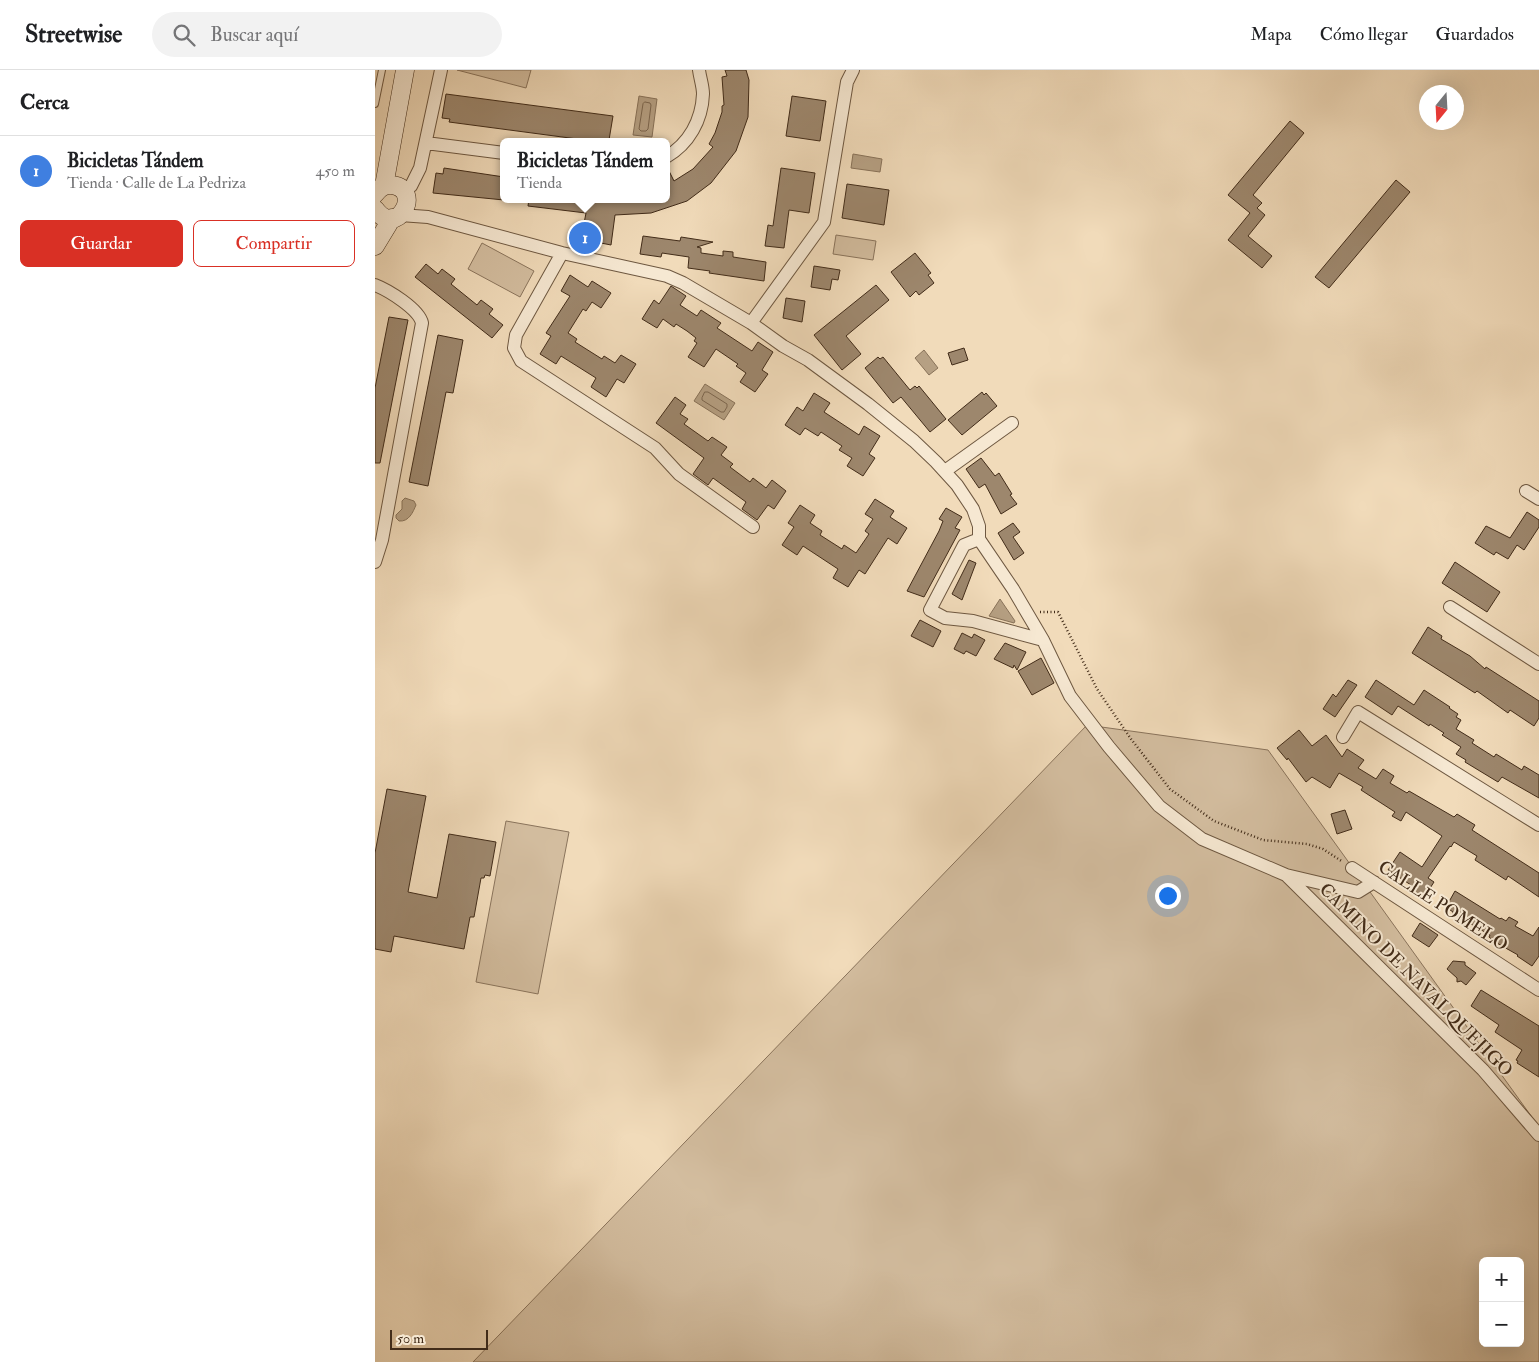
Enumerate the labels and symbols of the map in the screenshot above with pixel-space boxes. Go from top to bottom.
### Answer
north arrow [1419,85,1464,130]
pin: 1 [569,219,601,257]
street label: CALLE POMELO [1374,855,1512,957]
street label: CAMINO DE NAVALQUEJIGO [1314,878,1518,1082]
your location [1155,883,1181,909]
scale bar [390,1327,487,1350]

